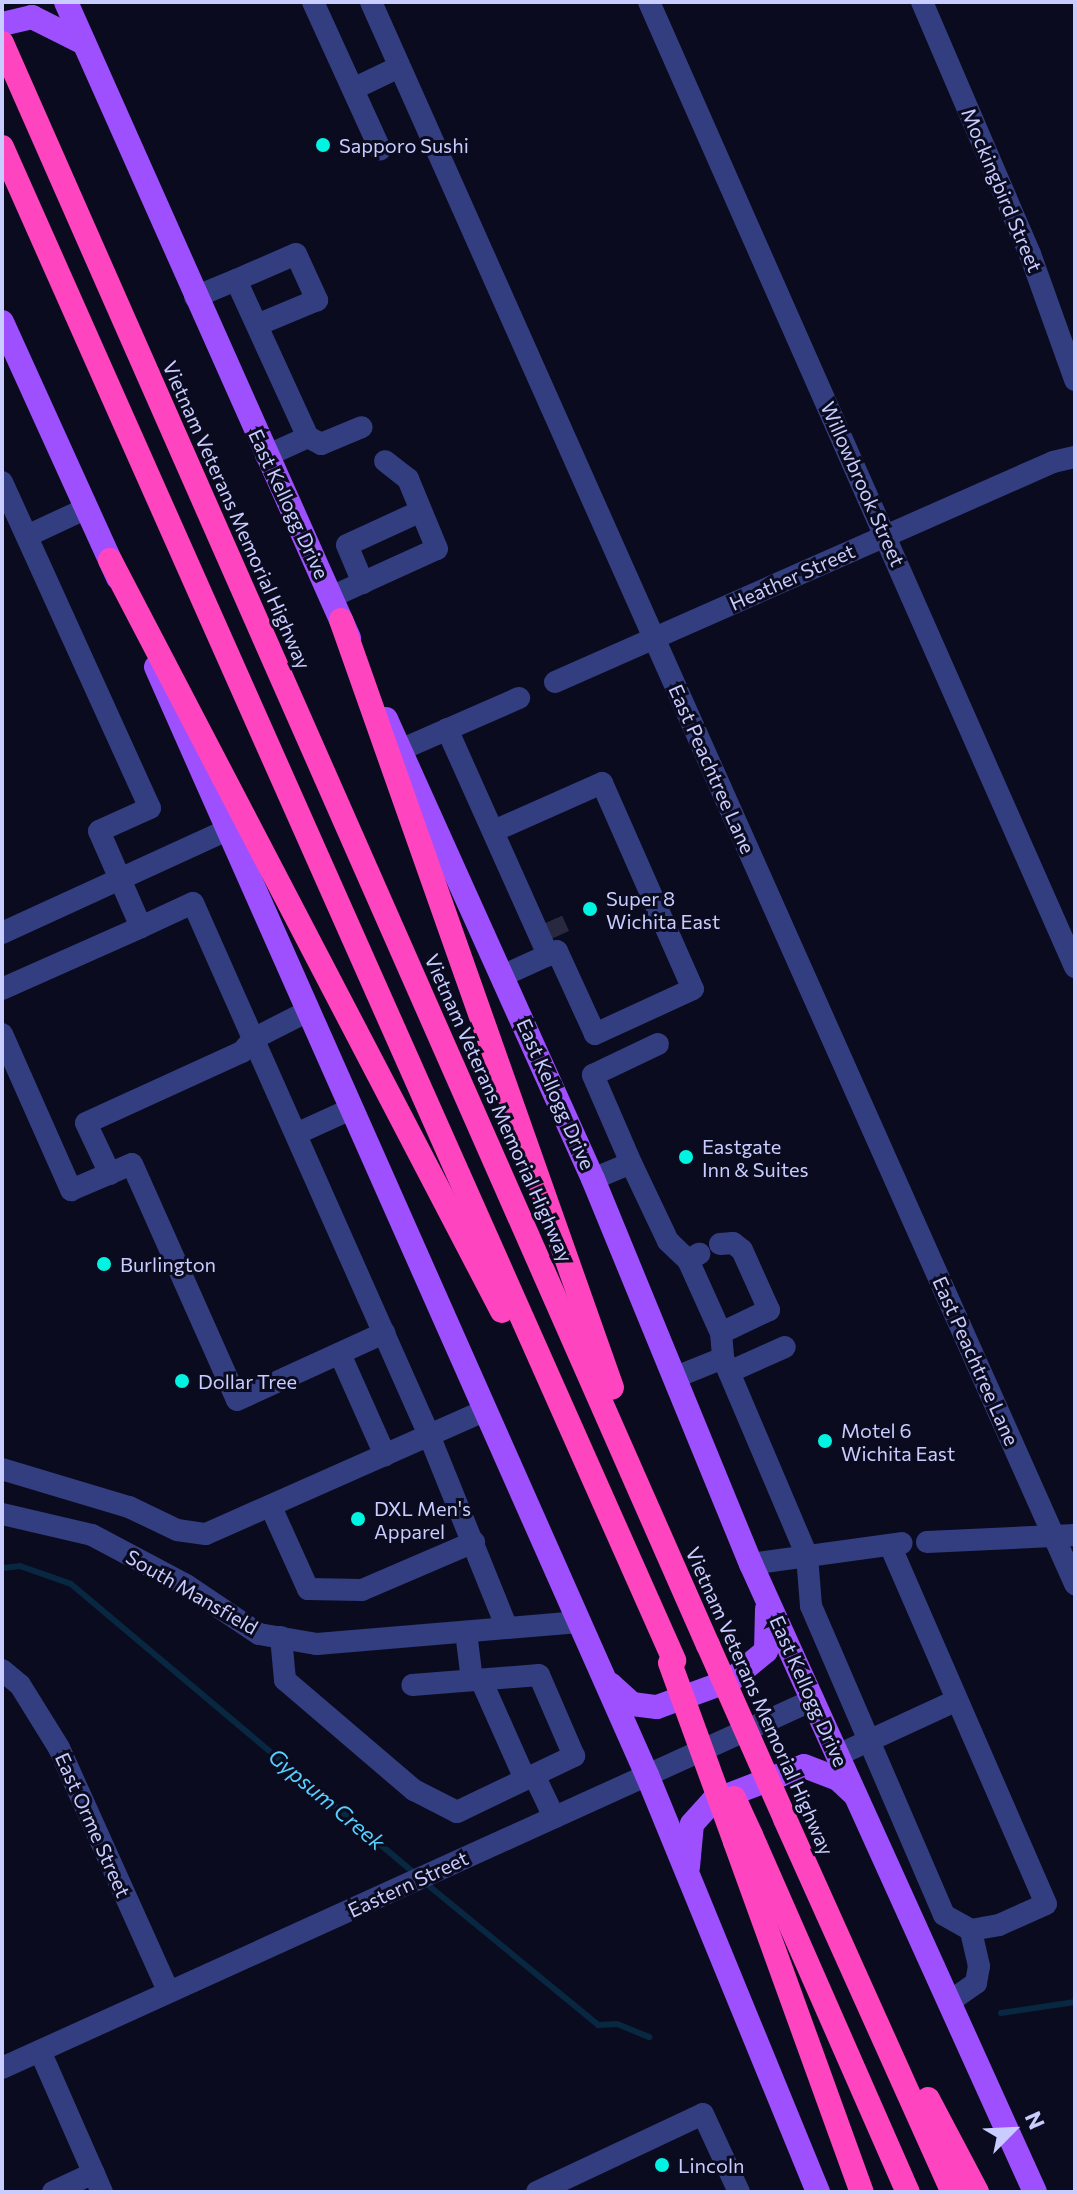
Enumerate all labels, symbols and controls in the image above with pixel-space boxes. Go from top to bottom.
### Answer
street label: Mockingbird Street [957,104,1047,276]
place label: Sapporo Sushi [339,133,469,157]
marker: Sapporo Sushi [314,136,332,154]
street label: Vietnam Veterans Memorial Highway [158,357,316,673]
street label: Willowbrook Street [816,398,910,570]
street label: East Kellogg Drive [244,425,334,583]
street label: Heather Street [726,539,858,615]
street label: East Peachtree Lane [664,681,760,857]
place label: Super 8 Wichita East [606,886,720,933]
marker: Super 8 Wichita East [581,900,599,918]
street label: Vietnam Veterans Memorial Highway [420,950,578,1266]
street label: East Kellogg Drive [512,1015,600,1173]
place label: Eastgate Inn & Suites [702,1134,809,1181]
marker: Eastgate Inn & Suites [677,1148,695,1166]
place label: Burlington [120,1252,216,1276]
marker: Burlington [95,1255,113,1273]
street label: East Peachtree Lane [928,1273,1024,1449]
place label: Dollar Tree [198,1369,297,1393]
marker: Dollar Tree [173,1372,191,1390]
place label: Motel 6 Wichita East [841,1418,955,1465]
marker: Motel 6 Wichita East [816,1432,834,1450]
place label: DXL Men's Apparel [374,1496,471,1543]
marker: DXL Men's Apparel [349,1510,367,1528]
street label: Vietnam Veterans Memorial Highway [681,1543,839,1859]
street label: South Mansfield [122,1544,262,1640]
street label: East Kellogg Drive [765,1612,853,1770]
water label: Gypsum Creek [263,1743,391,1855]
street label: East Orme Street [50,1749,136,1901]
street label: Eastern Street [344,1846,472,1922]
north arrow [973,2090,1053,2170]
text: N [1020,2107,1051,2133]
place label: Lincoln [678,2153,744,2177]
marker: Lincoln [653,2156,671,2174]

